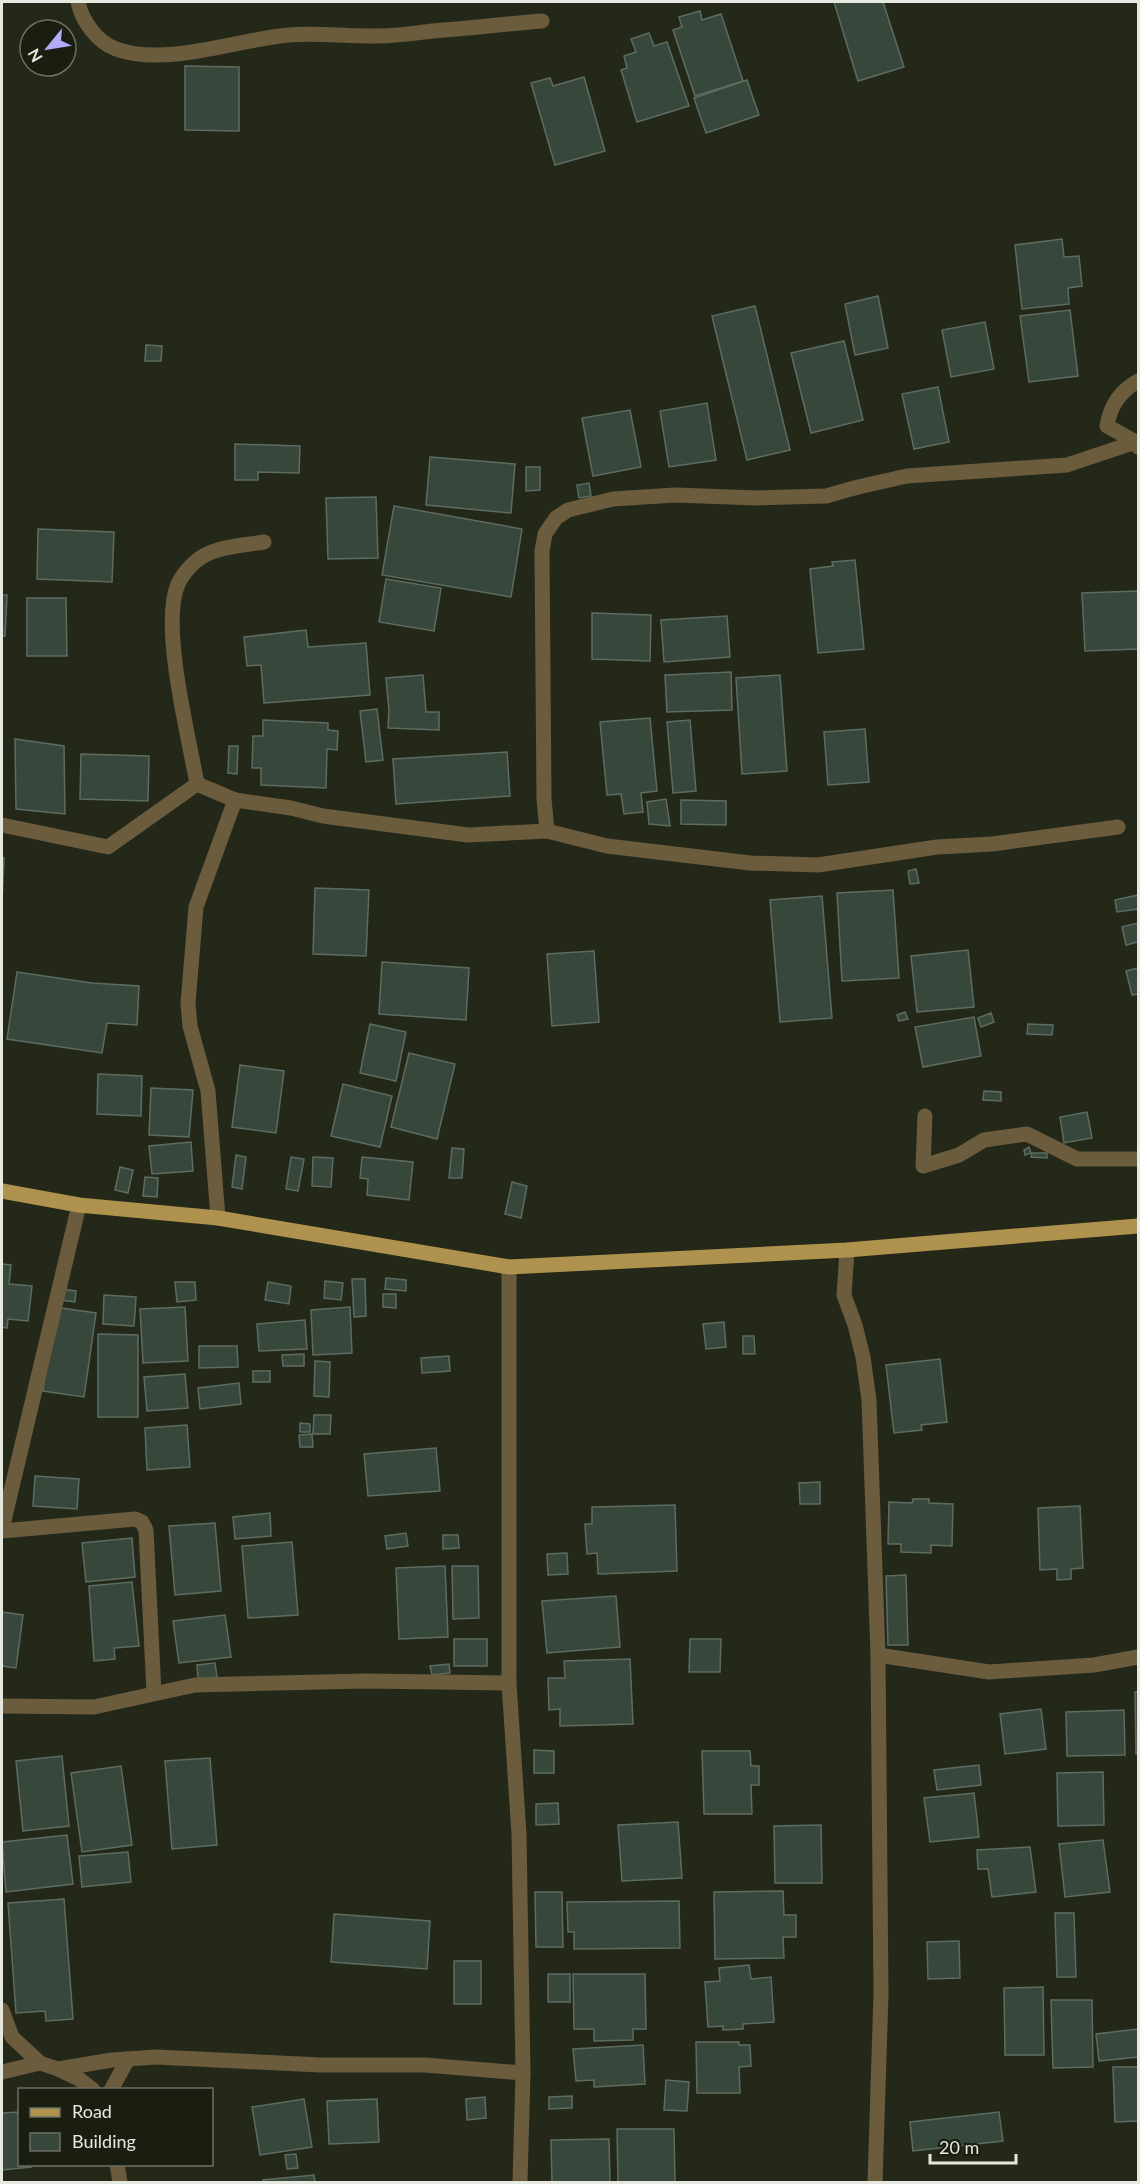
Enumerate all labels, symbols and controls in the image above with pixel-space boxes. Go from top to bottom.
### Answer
north arrow [18,18,78,78]
text: N [23,46,46,66]
legend [18,2088,213,2166]
text: Road [72,2100,112,2122]
scale bar [930,2127,1016,2165]
text: Building [72,2130,136,2152]
text: 20 m [939,2136,979,2158]

